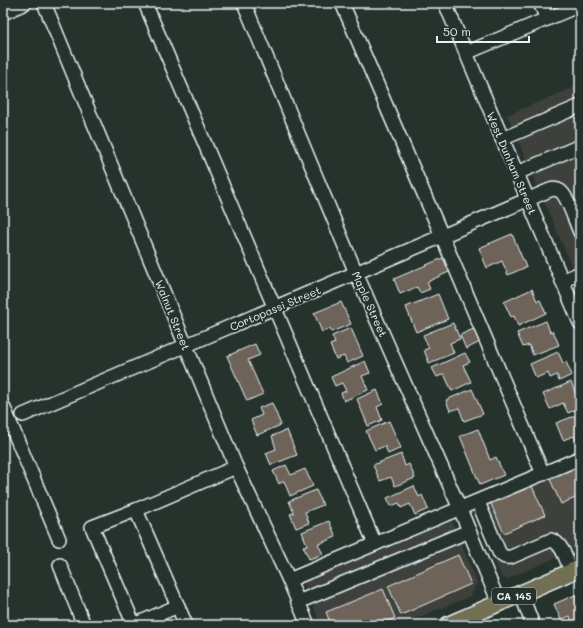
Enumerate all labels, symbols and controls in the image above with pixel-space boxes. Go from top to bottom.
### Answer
scale bar [437,18,529,44]
text: 50 m [443,23,471,39]
street label: West Dunham Street [484,109,540,217]
street label: Maple Street [349,269,391,339]
street label: Walnut Street [152,278,194,353]
street label: Cortopassi Street [227,282,323,334]
road number: CA 145 [492,588,536,604]

